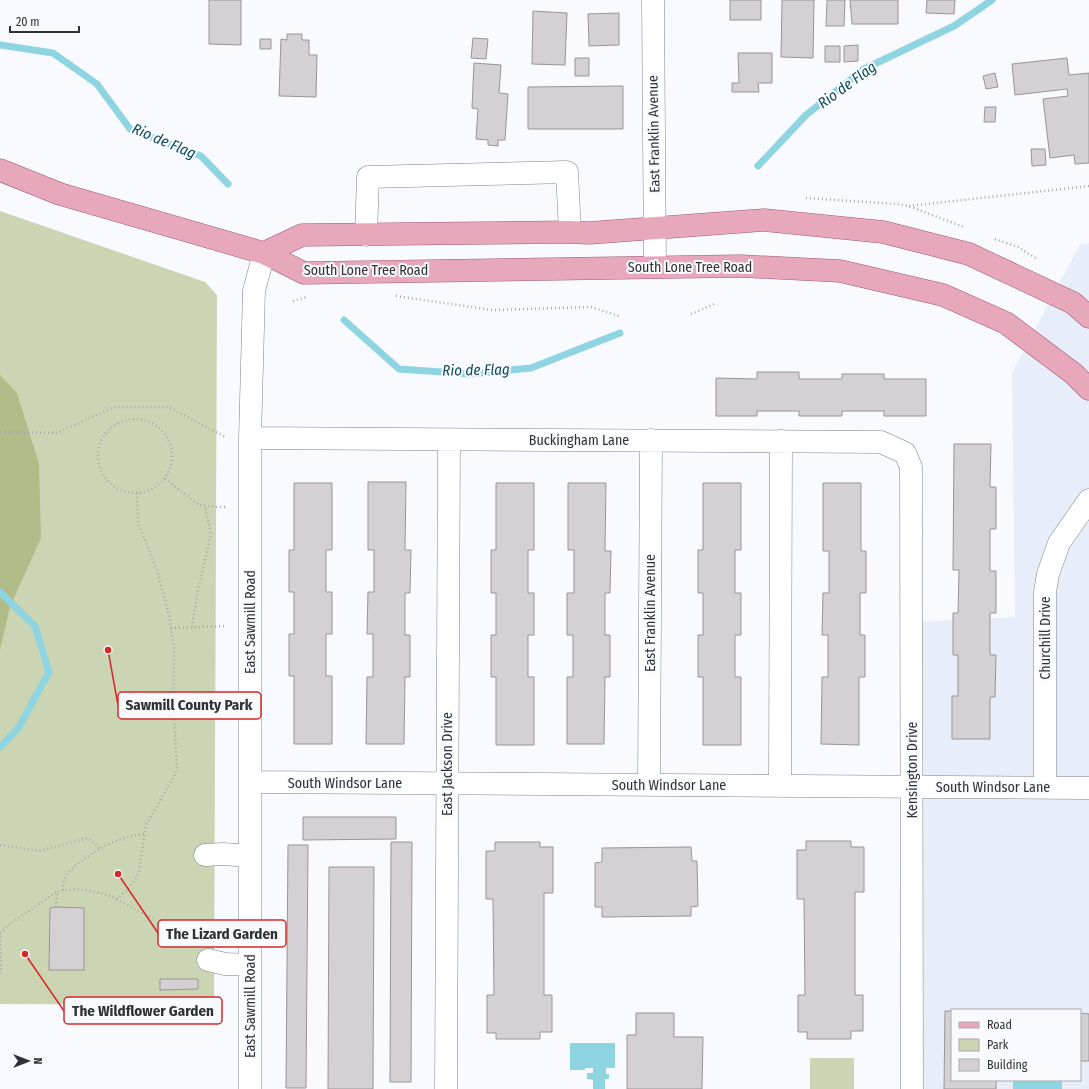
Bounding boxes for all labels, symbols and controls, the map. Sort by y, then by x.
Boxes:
scale bar [10,8,79,34]
text: 20 m [16,15,40,29]
water label: Rio de Flag [814,58,880,112]
street label: East Franklin Avenue [644,75,664,193]
water label: Rio de Flag [129,120,199,163]
street label: South Lone Tree Road [628,259,752,276]
street label: South Lone Tree Road [304,262,428,279]
water label: Rio de Flag [442,360,510,380]
street label: Buckingham Lane [529,432,629,449]
street label: East Franklin Avenue [642,554,659,672]
street label: East Sawmill Road [242,570,259,674]
street label: Churchill Drive [1037,596,1054,680]
callout: Sawmill County Park [118,692,261,719]
text: Sawmill County Park [126,696,253,714]
street label: East Jackson Drive [439,712,456,816]
street label: Kensington Drive [904,721,921,819]
street label: South Windsor Lane [288,775,402,792]
street label: South Windsor Lane [612,777,726,794]
street label: South Windsor Lane [936,779,1050,796]
callout: The Lizard Garden [158,920,286,947]
text: The Lizard Garden [166,925,278,943]
street label: East Sawmill Road [242,954,259,1058]
callout: The Wildflower Garden [64,997,222,1024]
text: The Wildflower Garden [72,1002,214,1020]
legend [951,1009,1081,1081]
text: Road [987,1018,1012,1032]
text: Park [987,1038,1009,1052]
north arrow [8,1041,48,1081]
text: N [31,1058,44,1064]
text: Building [987,1058,1028,1072]

